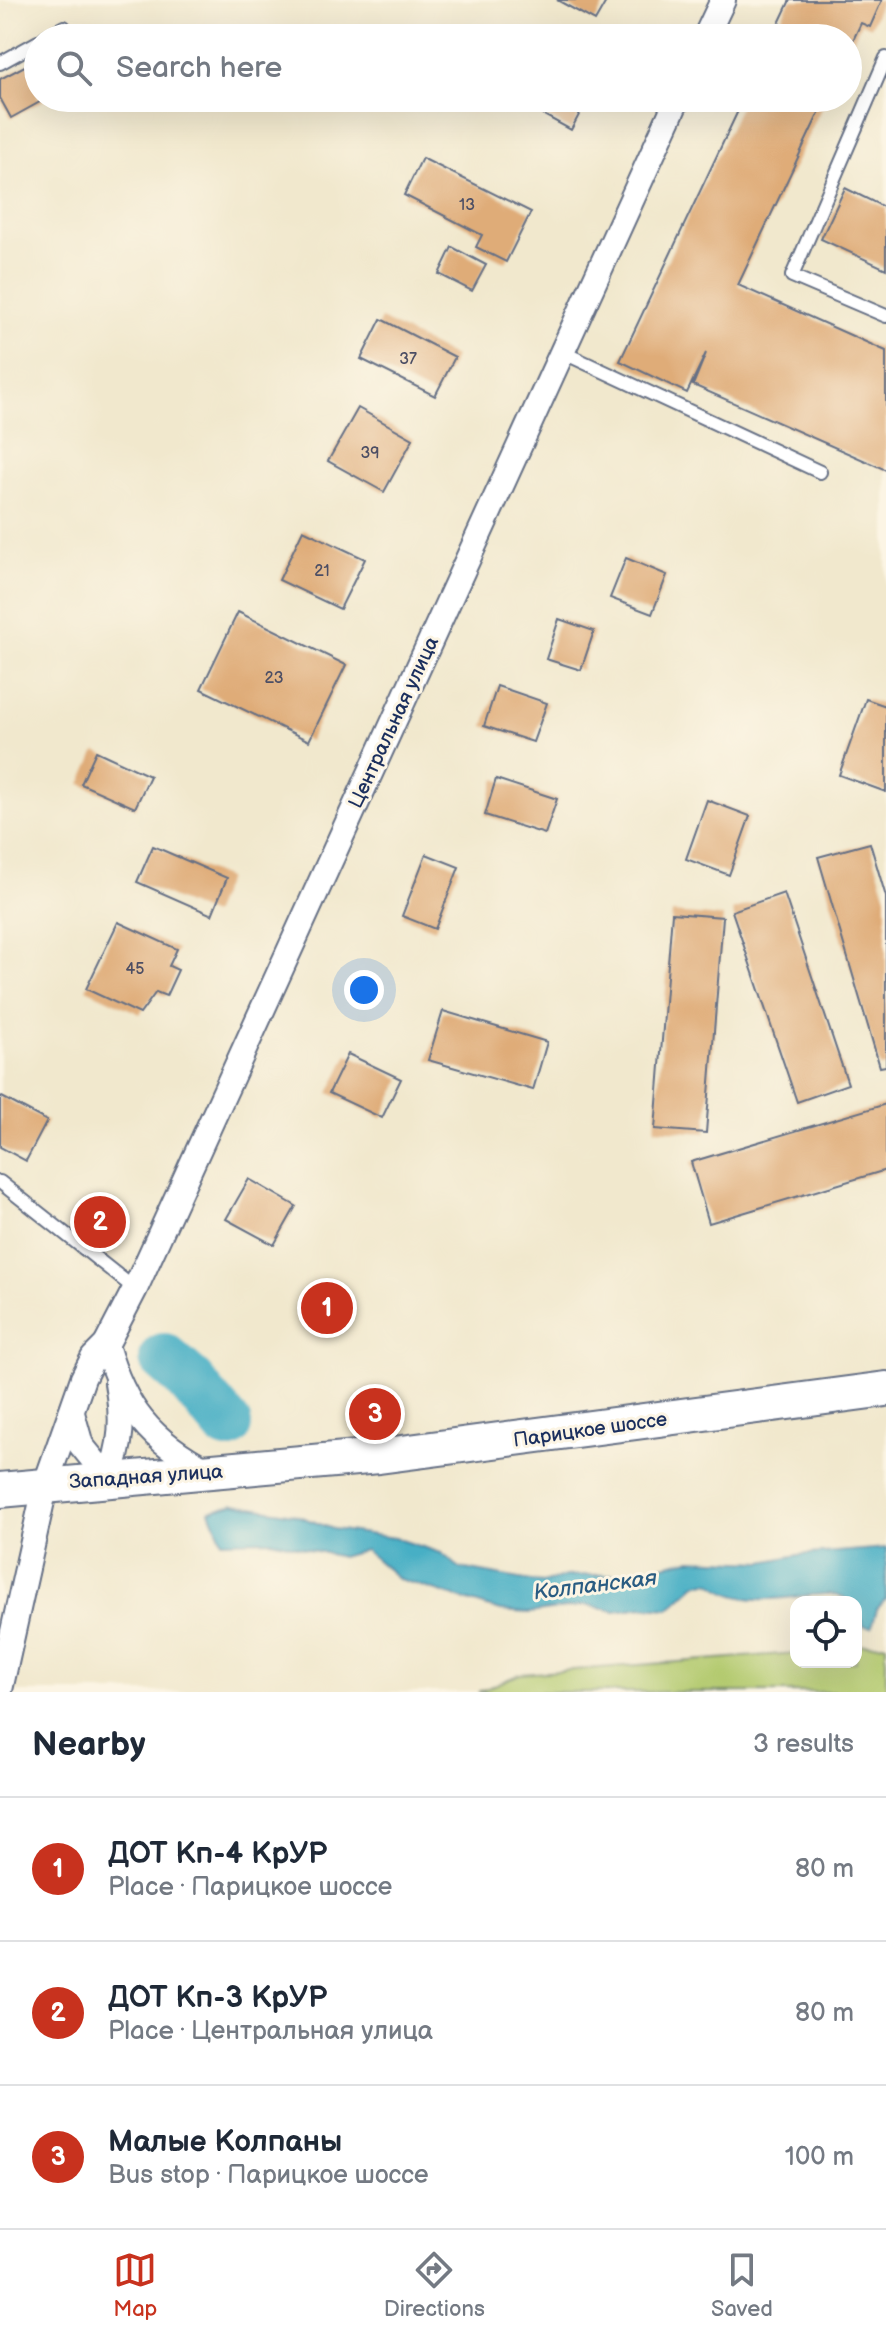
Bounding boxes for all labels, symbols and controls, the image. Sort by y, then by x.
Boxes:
search box [24,24,862,112]
icon: search [52,46,96,90]
text: Search here [116,50,282,86]
house number: 13 [459,196,475,215]
house number: 37 [399,350,417,369]
house number: 39 [360,444,380,463]
house number: 21 [314,562,330,581]
street label: Центральная улица [344,633,444,812]
house number: 23 [265,669,284,688]
house number: 45 [126,960,144,979]
your location [344,970,384,1010]
pin: 2 [74,1192,126,1252]
pin: 1 [301,1278,353,1338]
pin: 3 [349,1384,401,1444]
street label: Парицкое шоссе [512,1407,669,1453]
street label: Западная улица [68,1460,224,1494]
water label: Колпанская [532,1565,658,1606]
map controls [790,1596,862,1668]
button: locate [790,1596,862,1668]
text: Nearby [32,1724,146,1765]
text: 3 results [753,1729,854,1760]
text: ДОТ Кп-4 КрУР [108,1836,327,1872]
text: 1 [53,1854,63,1885]
text: 80 m [795,1854,854,1885]
text: Place · Парицкое шоссе [108,1872,392,1903]
text: ДОТ Кп-3 КрУР [108,1980,327,2016]
text: 2 [50,1998,66,2029]
text: 80 m [795,1998,854,2029]
text: Place · Центральная улица [108,2016,433,2047]
text: Малые Колпаны [108,2124,342,2160]
text: 3 [50,2142,66,2173]
text: 100 m [785,2142,854,2173]
text: Bus stop · Парицкое шоссе [108,2160,428,2191]
tab: Map [113,2248,157,2323]
tab: Directions [384,2248,485,2323]
tab: Saved [711,2248,773,2323]

